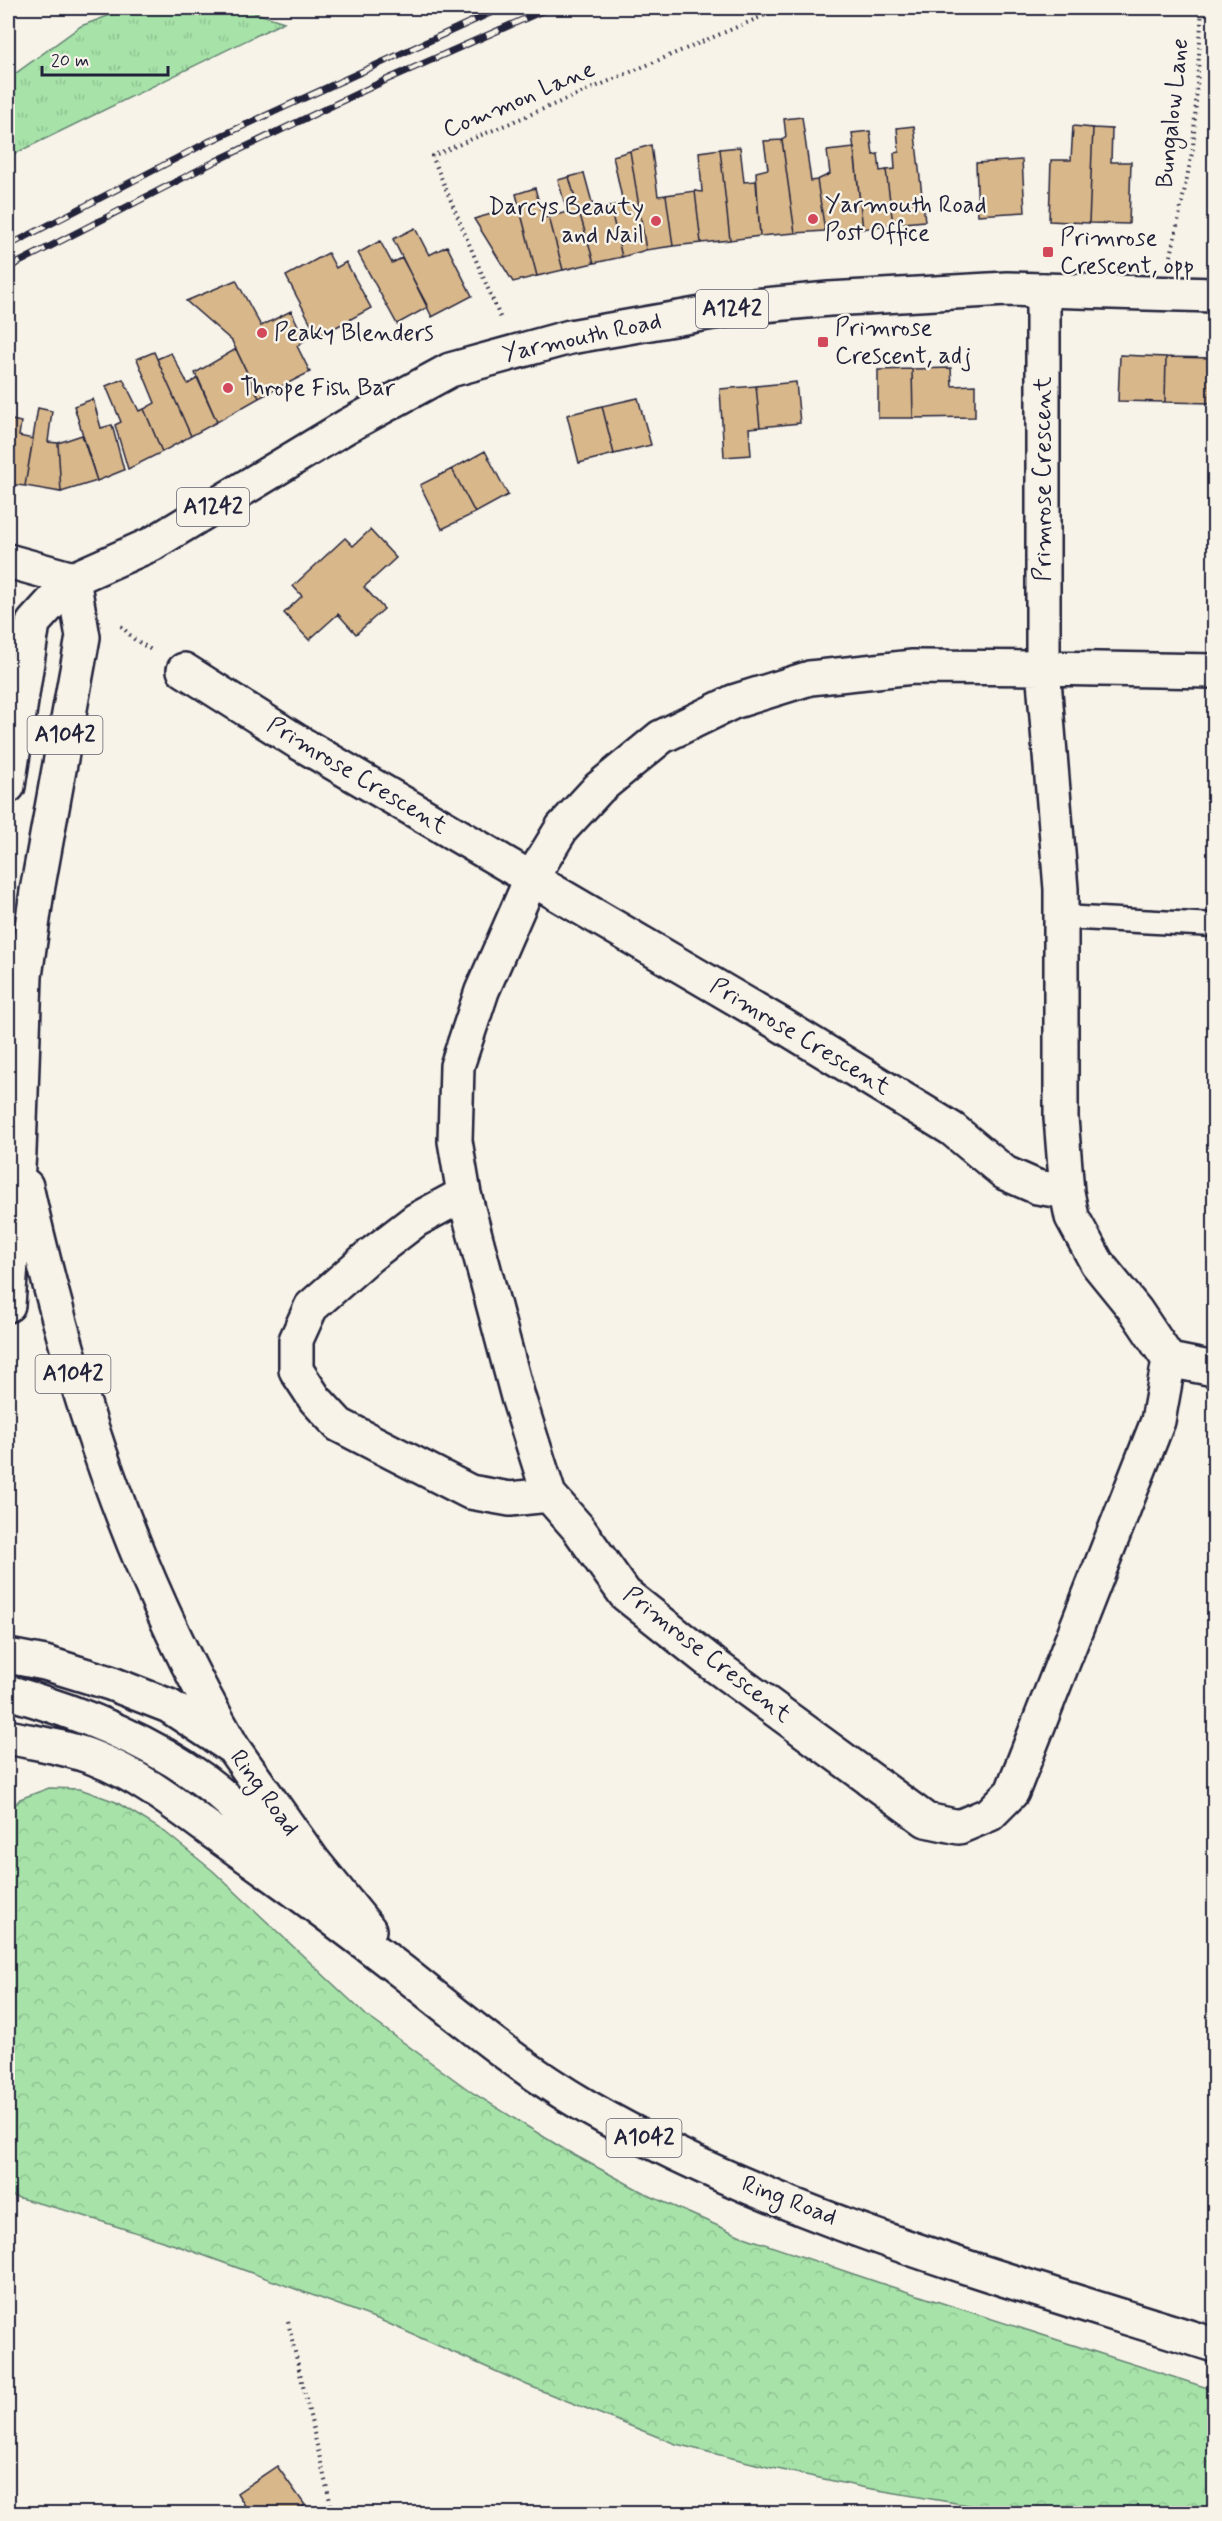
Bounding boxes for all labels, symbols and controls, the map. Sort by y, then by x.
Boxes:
street label: Bungalow Lane [1150,37,1198,190]
scale bar [42,39,168,77]
text: 20 m [51,49,89,73]
street label: Common Lane [438,54,600,146]
place label: Yarmouth Road Post Office [825,190,987,249]
place label: Darcys Beauty and Nail [488,192,644,251]
marker: Yarmouth Road Post Office [806,212,820,226]
marker: Darcys Beauty and Nail [649,214,663,228]
place label: Primrose Crescent, opp [1060,223,1194,282]
marker: Primrose Crescent, opp [1041,245,1055,259]
road number: A1242 [696,290,768,328]
street label: Yarmouth Road [500,306,664,370]
place label: Primrose Crescent, adj [835,313,971,372]
place label: Peaky Blenders [274,318,434,349]
marker: Peaky Blenders [255,326,269,340]
marker: Primrose Crescent, adj [816,335,830,349]
place label: Thrope Fish Bar [240,373,395,404]
street label: Primrose Crescent [1028,377,1059,581]
marker: Thrope Fish Bar [221,381,235,395]
road number: A1242 [177,488,249,526]
street label: Primrose Crescent [261,710,453,842]
road number: A1042 [28,716,103,754]
street label: Primrose Crescent [704,971,896,1103]
road number: A1042 [36,1355,110,1393]
street label: Primrose Crescent [617,1580,797,1730]
street label: Ring Road [221,1744,306,1843]
road number: A1042 [606,2119,682,2157]
street label: Ring Road [736,2169,841,2235]

